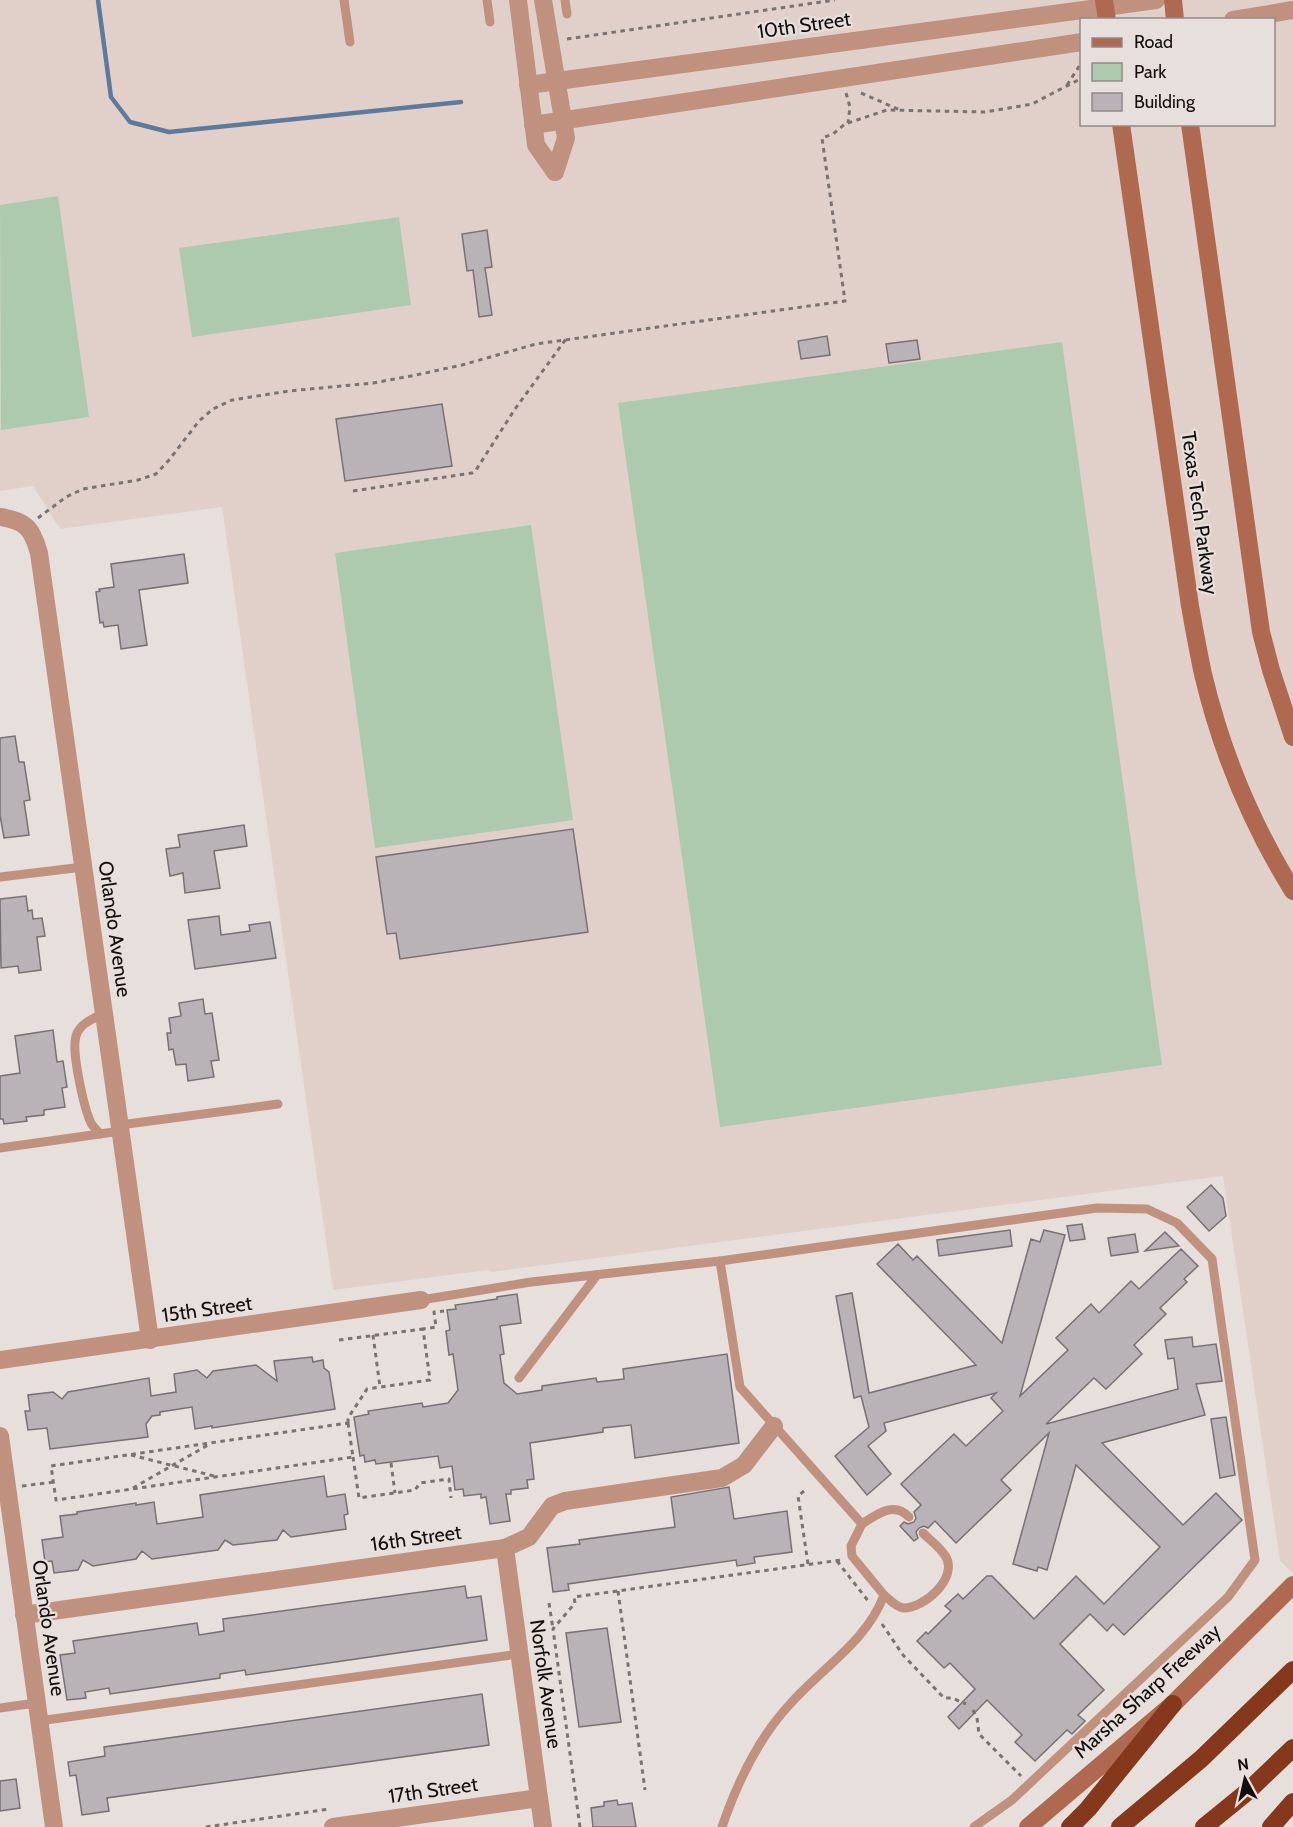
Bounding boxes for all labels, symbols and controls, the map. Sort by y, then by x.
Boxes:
street label: 10th Street [756,7,852,43]
legend [1080,18,1275,126]
text: Road [1134,31,1173,53]
text: Park [1134,61,1167,83]
text: Building [1134,91,1196,113]
street label: Texas Tech Parkway [1177,430,1223,596]
street label: Orlando Avenue [94,859,136,999]
street label: 15th Street [160,1291,254,1327]
street label: 16th Street [369,1520,463,1556]
street label: Orlando Avenue [28,1558,70,1698]
street label: Norfolk Avenue [525,1618,567,1750]
street label: Marsha Sharp Freeway [1069,1619,1225,1763]
north arrow [1215,1749,1275,1809]
text: N [1236,1754,1250,1775]
street label: 17th Street [387,1772,480,1808]

